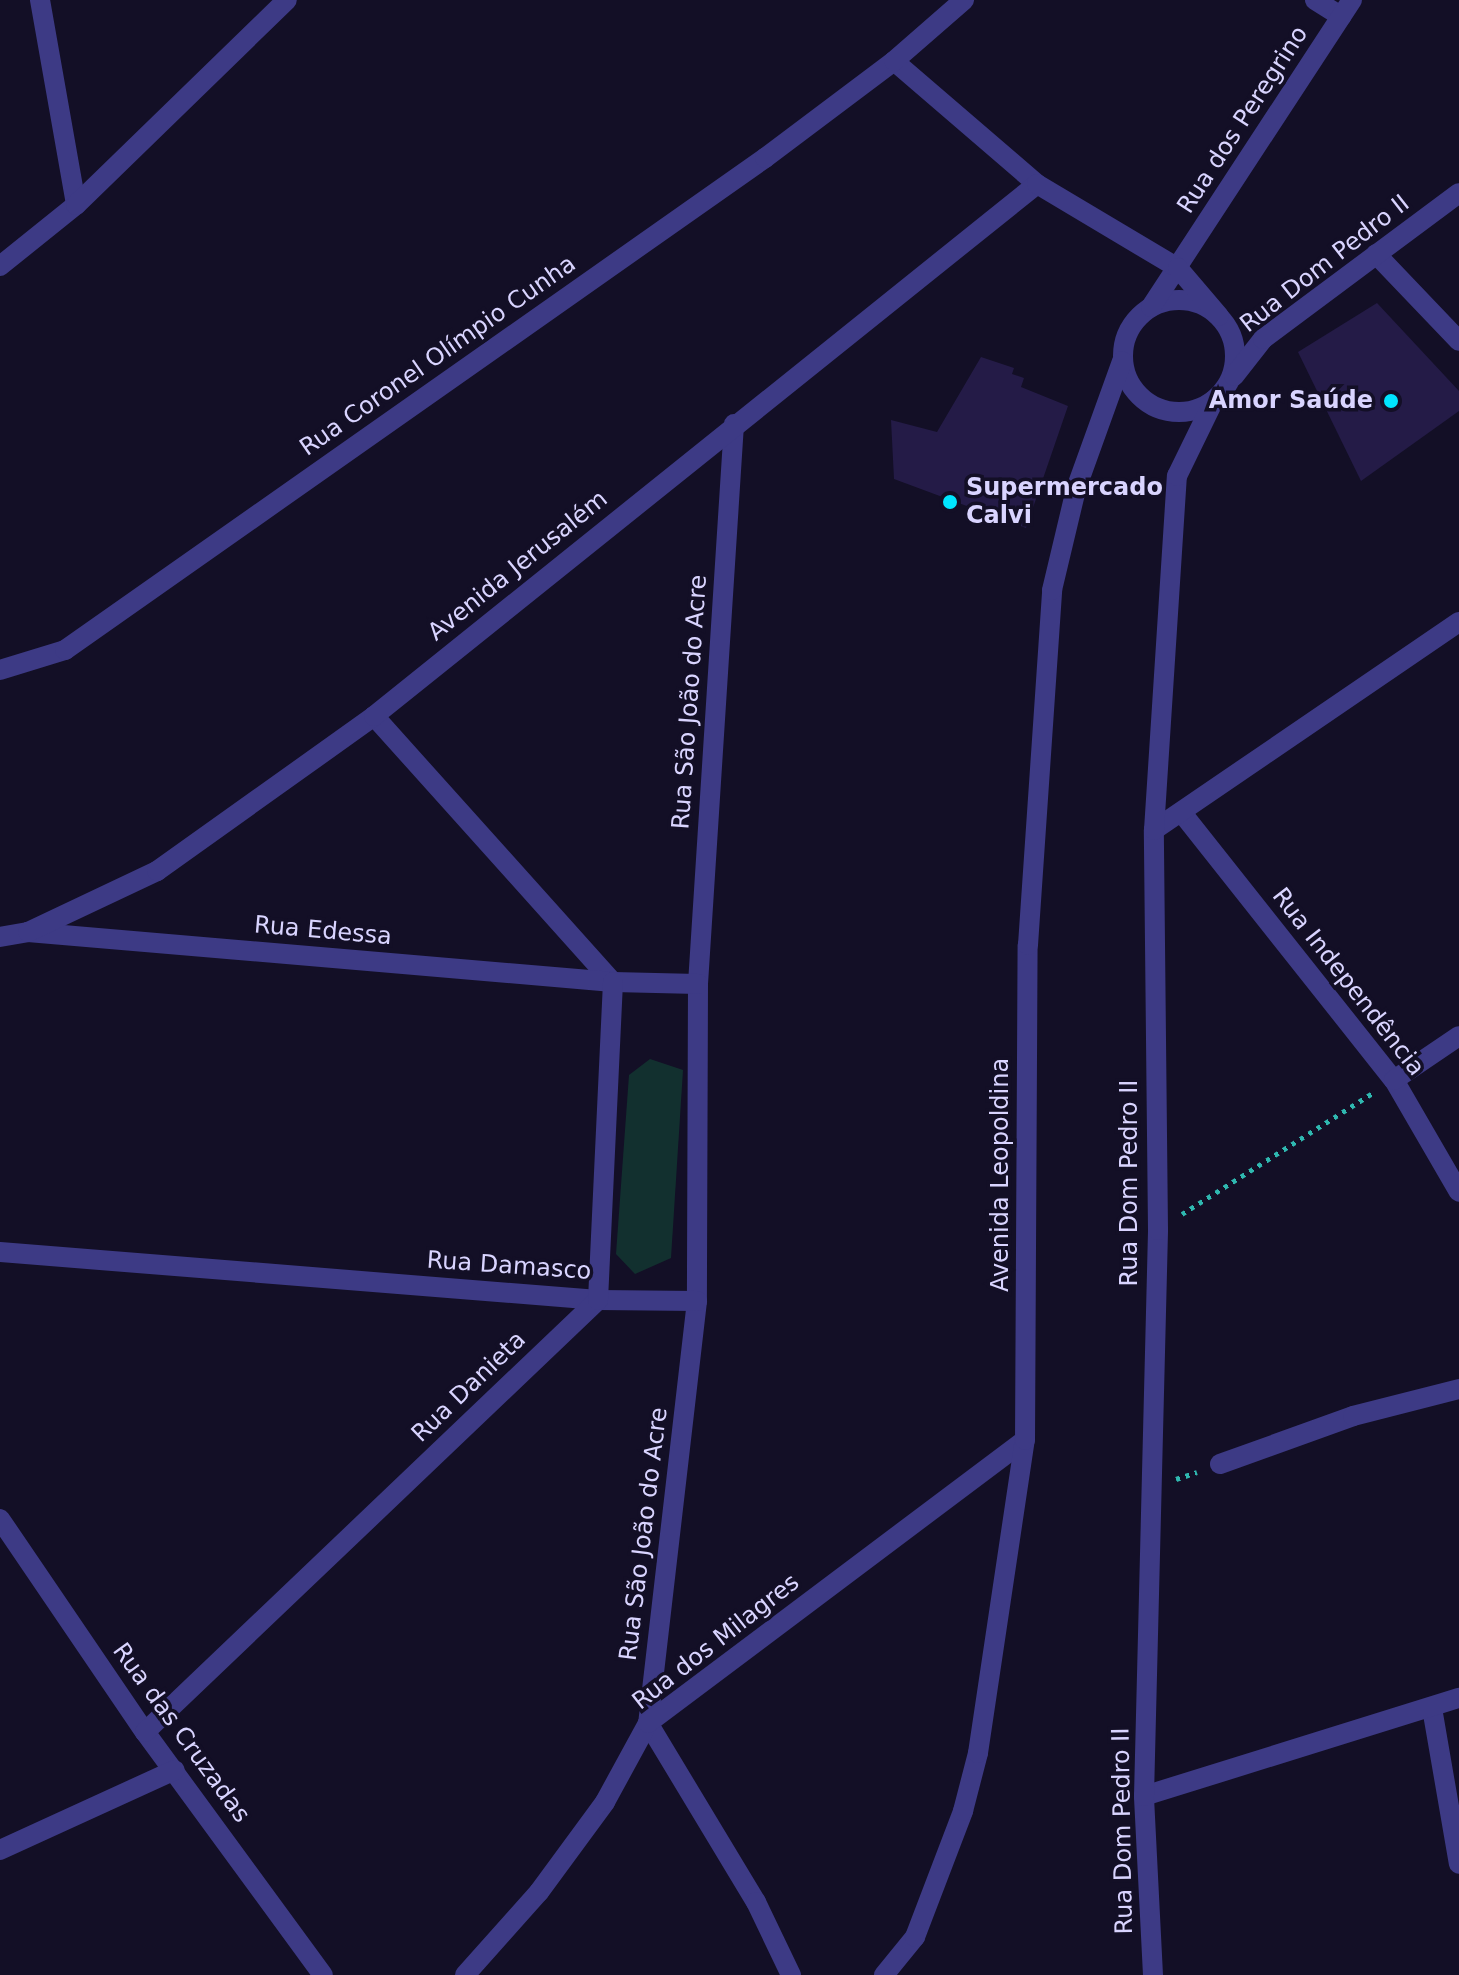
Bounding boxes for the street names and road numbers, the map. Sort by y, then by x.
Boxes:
street label: Rua dos Peregrino [1172,21,1314,219]
street label: Rua Dom Pedro II [1235,189,1415,339]
street label: Rua Coronel Olímpio Cunha [295,250,581,462]
street label: Avenida Jerusalém [423,485,613,647]
street label: Rua São João do Acre [667,574,713,830]
street label: Rua Independência [1266,882,1430,1082]
street label: Rua Edessa [253,911,393,951]
street label: Avenida Leopoldina [987,1058,1015,1292]
street label: Rua Dom Pedro II [1116,1080,1144,1286]
street label: Rua Damasco [426,1246,592,1286]
street label: Rua Danieta [406,1326,532,1448]
street label: Rua São João do Acre [614,1406,674,1662]
street label: Rua dos Milagres [627,1568,805,1716]
street label: Rua das Cruzadas [106,1638,256,1828]
street label: Rua Dom Pedro II [1107,1727,1139,1935]

